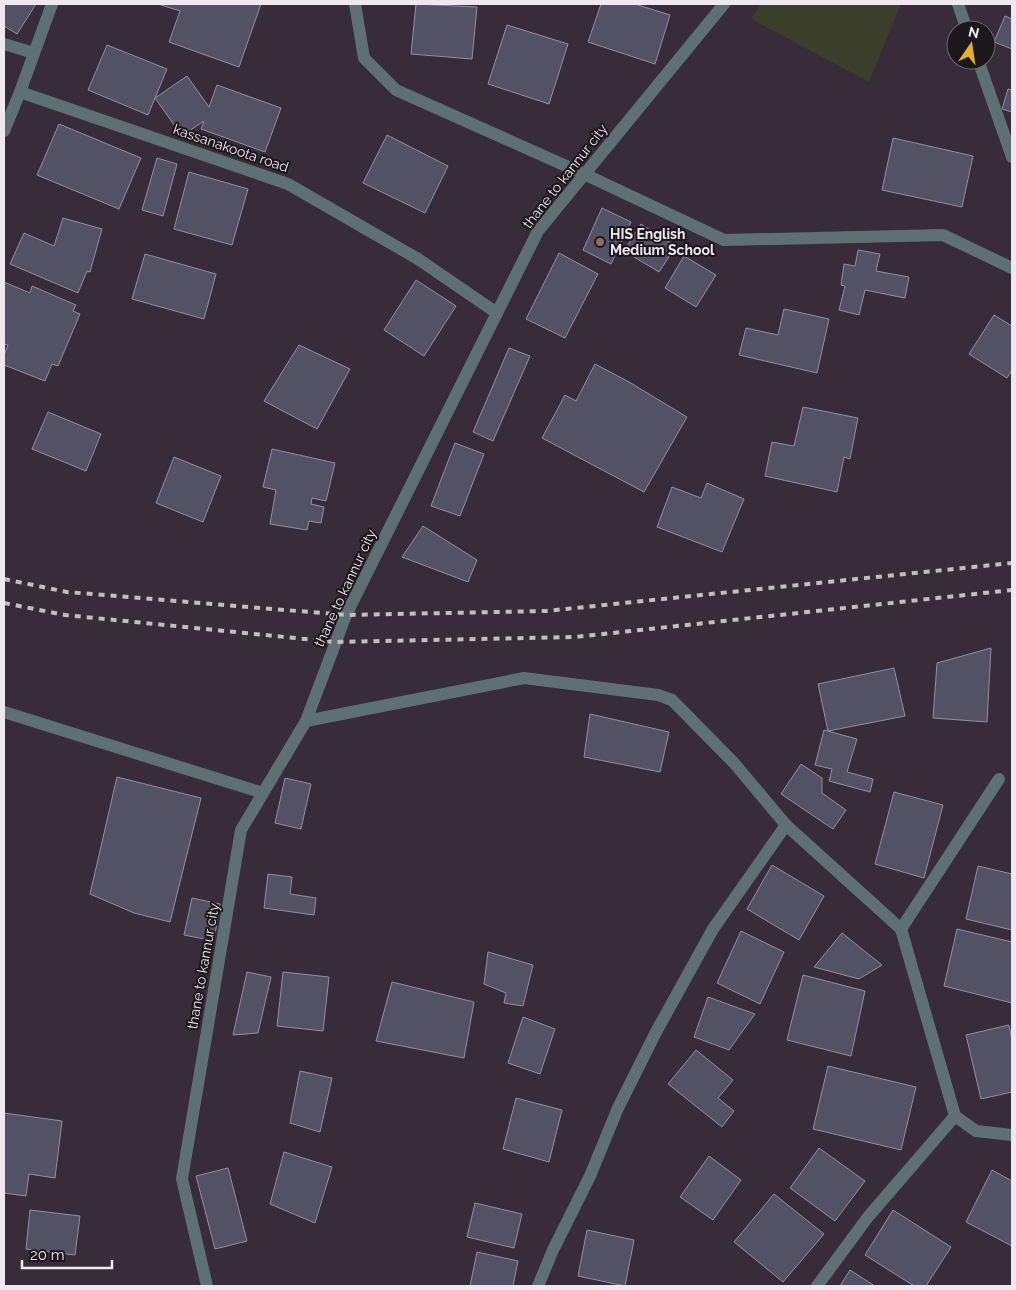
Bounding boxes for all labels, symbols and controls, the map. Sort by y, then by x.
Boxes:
north arrow [946,20,996,70]
text: N [967,23,981,41]
street label: thane to kannur city [519,120,611,231]
street label: kassanakoota road [171,121,291,175]
place label: HIS English Medium School [610,226,715,258]
marker: HIS English Medium School [594,236,606,248]
street label: thane to kannur city [311,526,379,649]
street label: thane to kannur city [184,901,222,1030]
scale bar [22,1238,112,1270]
text: 20 m [30,1246,65,1264]

